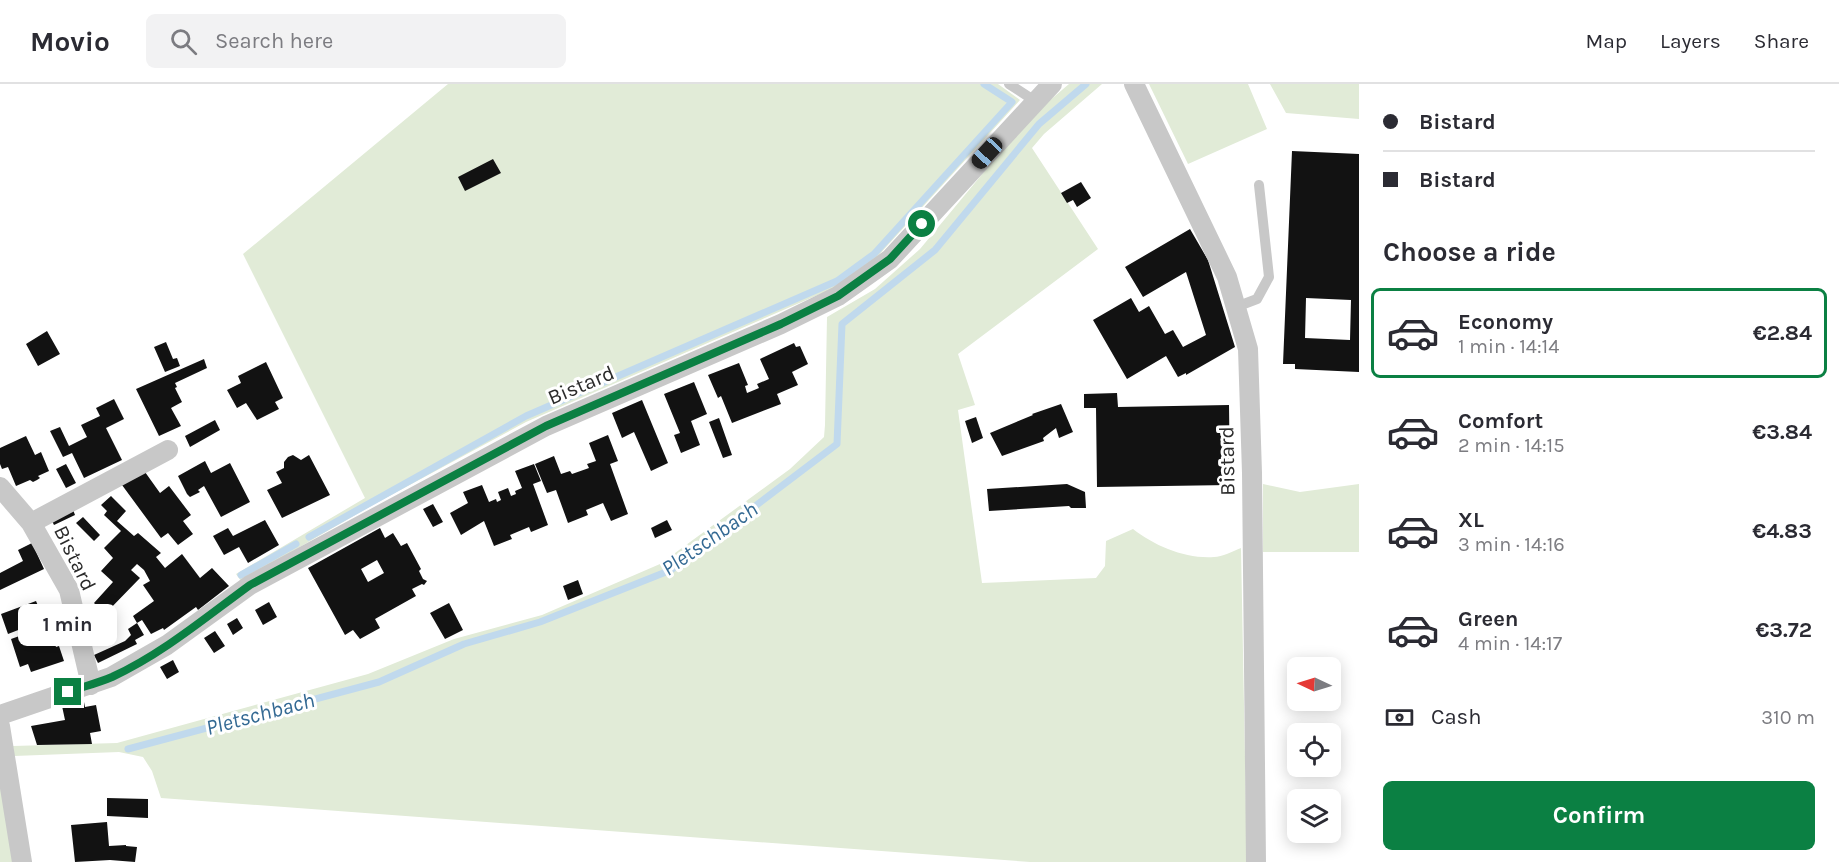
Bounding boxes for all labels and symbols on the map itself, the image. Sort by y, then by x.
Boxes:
car [968,134,1006,172]
route start [908,210,935,237]
street label: Bistard [544,360,618,410]
street label: Bistard [1214,426,1240,496]
water label: Pletschbach [656,496,763,581]
street label: Bistard [49,521,101,595]
callout: 1 min [19,605,118,647]
north arrow [1287,657,1341,711]
route end [54,678,81,705]
water label: Pletschbach [203,687,317,741]

